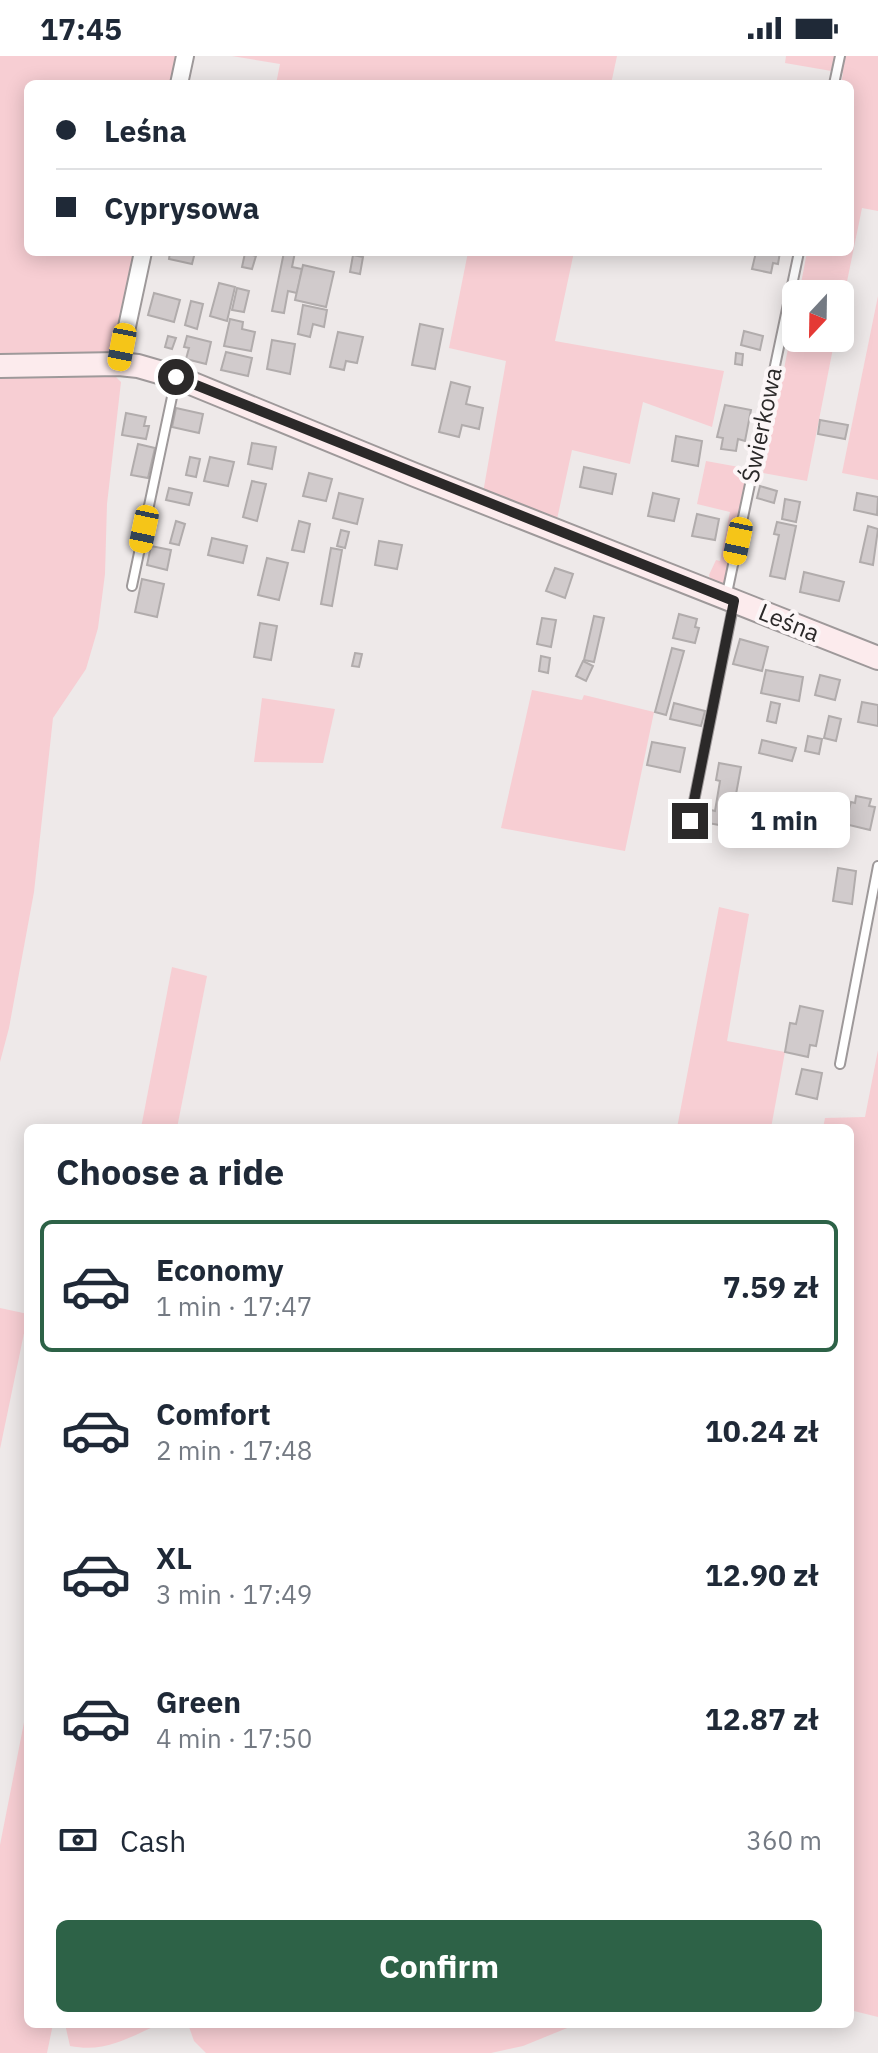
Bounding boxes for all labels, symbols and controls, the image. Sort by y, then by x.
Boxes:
text: 17:45 [40,9,122,48]
text: Leśna [104,111,187,150]
text: Cyprysowa [104,188,260,227]
north arrow [782,280,854,352]
map controls [782,280,854,352]
car [106,321,138,373]
route start [158,359,194,395]
street label: Świerkowa [733,364,789,485]
car [127,503,161,555]
car [721,515,755,567]
street label: Leśna [754,595,825,649]
callout: 1 min [718,793,850,849]
route end [672,803,708,839]
text: 1 min [750,803,818,837]
text: Choose a ride [56,1148,284,1195]
icon: car [60,1250,132,1322]
text: Economy [156,1250,284,1289]
text: 7.59 zł [723,1267,818,1306]
text: 1 min · 17:47 [156,1289,312,1323]
icon: car [60,1394,132,1466]
text: Comfort [156,1394,271,1433]
text: 10.24 zł [705,1411,818,1450]
text: 2 min · 17:48 [156,1433,312,1467]
icon: car [60,1538,132,1610]
text: XL [156,1538,192,1577]
text: 12.90 zł [705,1555,818,1594]
text: 3 min · 17:49 [156,1577,312,1611]
icon: car [60,1682,132,1754]
text: Green [156,1682,241,1721]
text: 12.87 zł [705,1699,818,1738]
text: 4 min · 17:50 [156,1721,312,1755]
icon: cash [56,1818,100,1862]
text: Cash [120,1821,186,1860]
text: 360 m [746,1823,822,1857]
button: Confirm [56,1920,822,2012]

